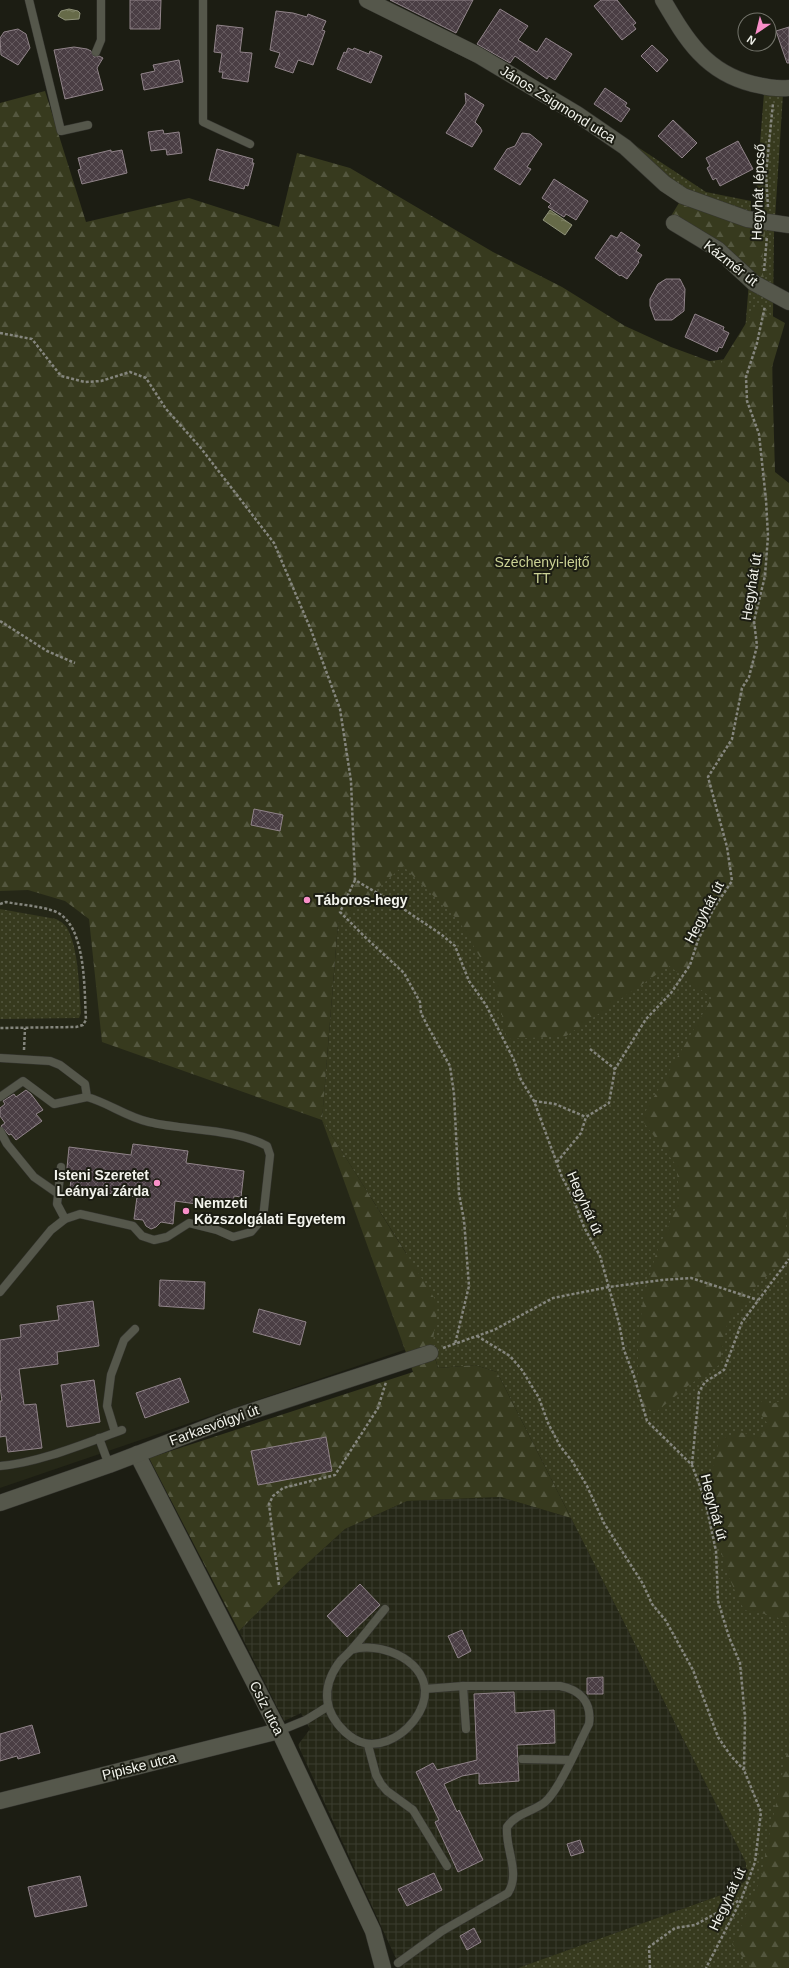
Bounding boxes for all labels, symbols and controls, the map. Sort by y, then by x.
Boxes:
north arrow [737,12,777,52]
text: N [745,33,758,47]
street label: János Zsigmond utca [497,62,619,146]
street label: Hegyhát lépcső [748,143,768,241]
street label: Kázmér út [701,237,761,289]
street label: Hegyhát út [738,552,764,622]
park label: Széchenyi-lejtő TT [495,554,590,586]
street label: Hegyhát út [681,878,727,946]
place label: Táboros-hegy [315,892,408,908]
marker: Táboros-hegy [302,895,312,905]
place label: Isteni Szeretet Leányai zárda [54,1167,149,1199]
street label: Hegyhát út [564,1169,606,1237]
marker: Isteni Szeretet Leányai zárda [152,1178,162,1188]
place label: Nemzeti Közszolgálati Egyetem [194,1195,346,1227]
marker: Nemzeti Közszolgálati Egyetem [181,1206,191,1216]
street label: Farkasvölgyi út [167,1401,261,1449]
street label: Hegyhát út [698,1472,731,1542]
street label: Csíz utca [247,1678,287,1738]
street label: Pipiske utca [100,1749,178,1783]
street label: Hegyhát út [705,1865,749,1933]

